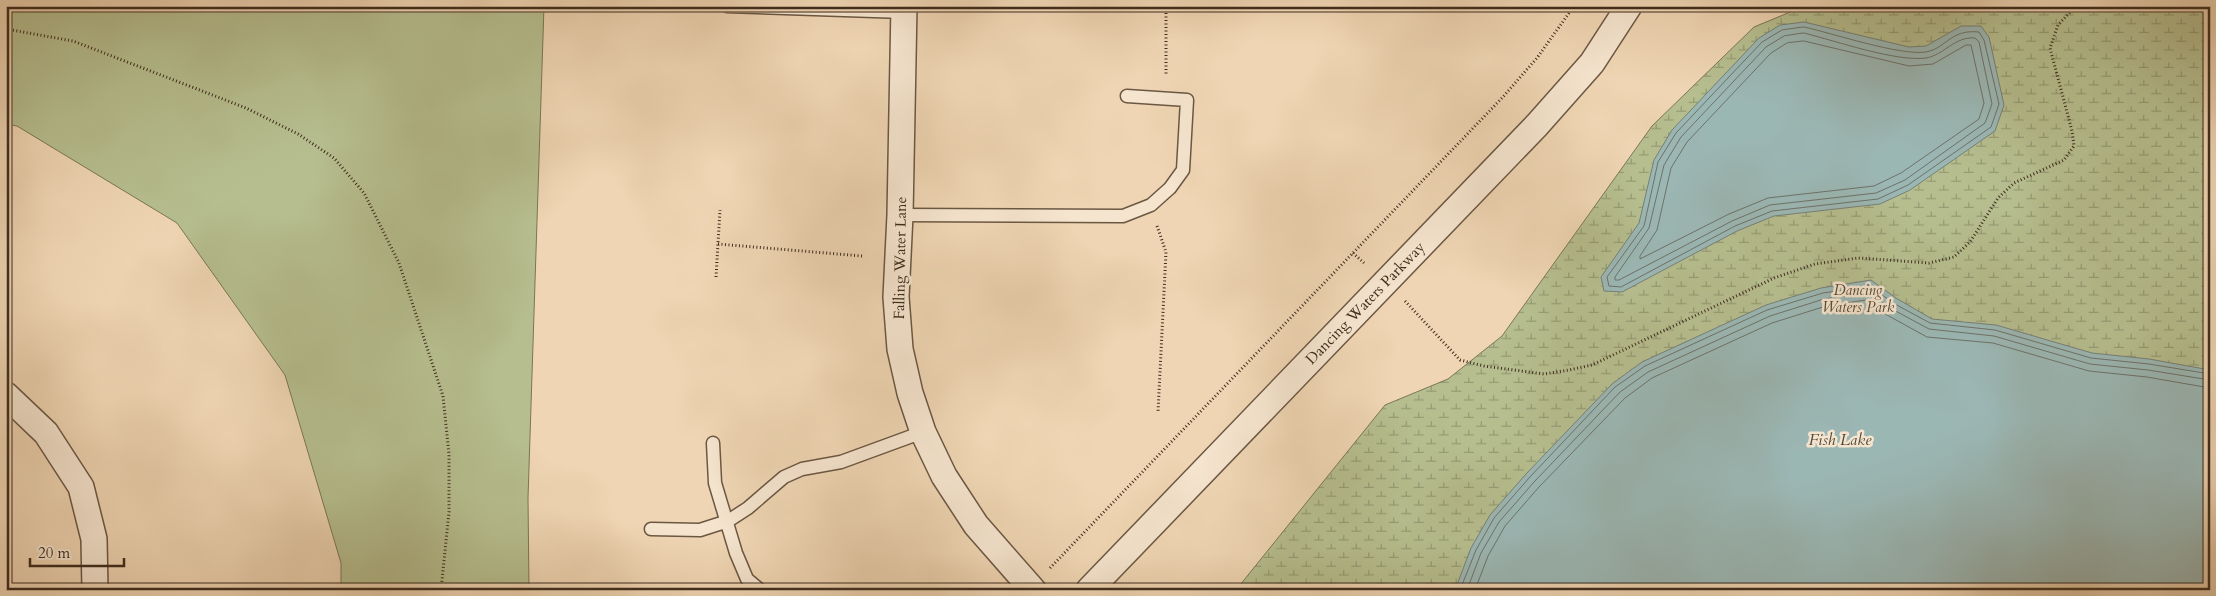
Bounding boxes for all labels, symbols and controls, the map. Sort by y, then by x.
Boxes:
street label: Falling Water Lane [889,196,911,320]
street label: Dancing Waters Parkway [1301,237,1429,369]
park label: Dancing Waters Park [1822,280,1895,317]
water label: Fish Lake [1809,429,1872,451]
scale bar [30,536,124,568]
text: 20 m [38,543,70,563]

